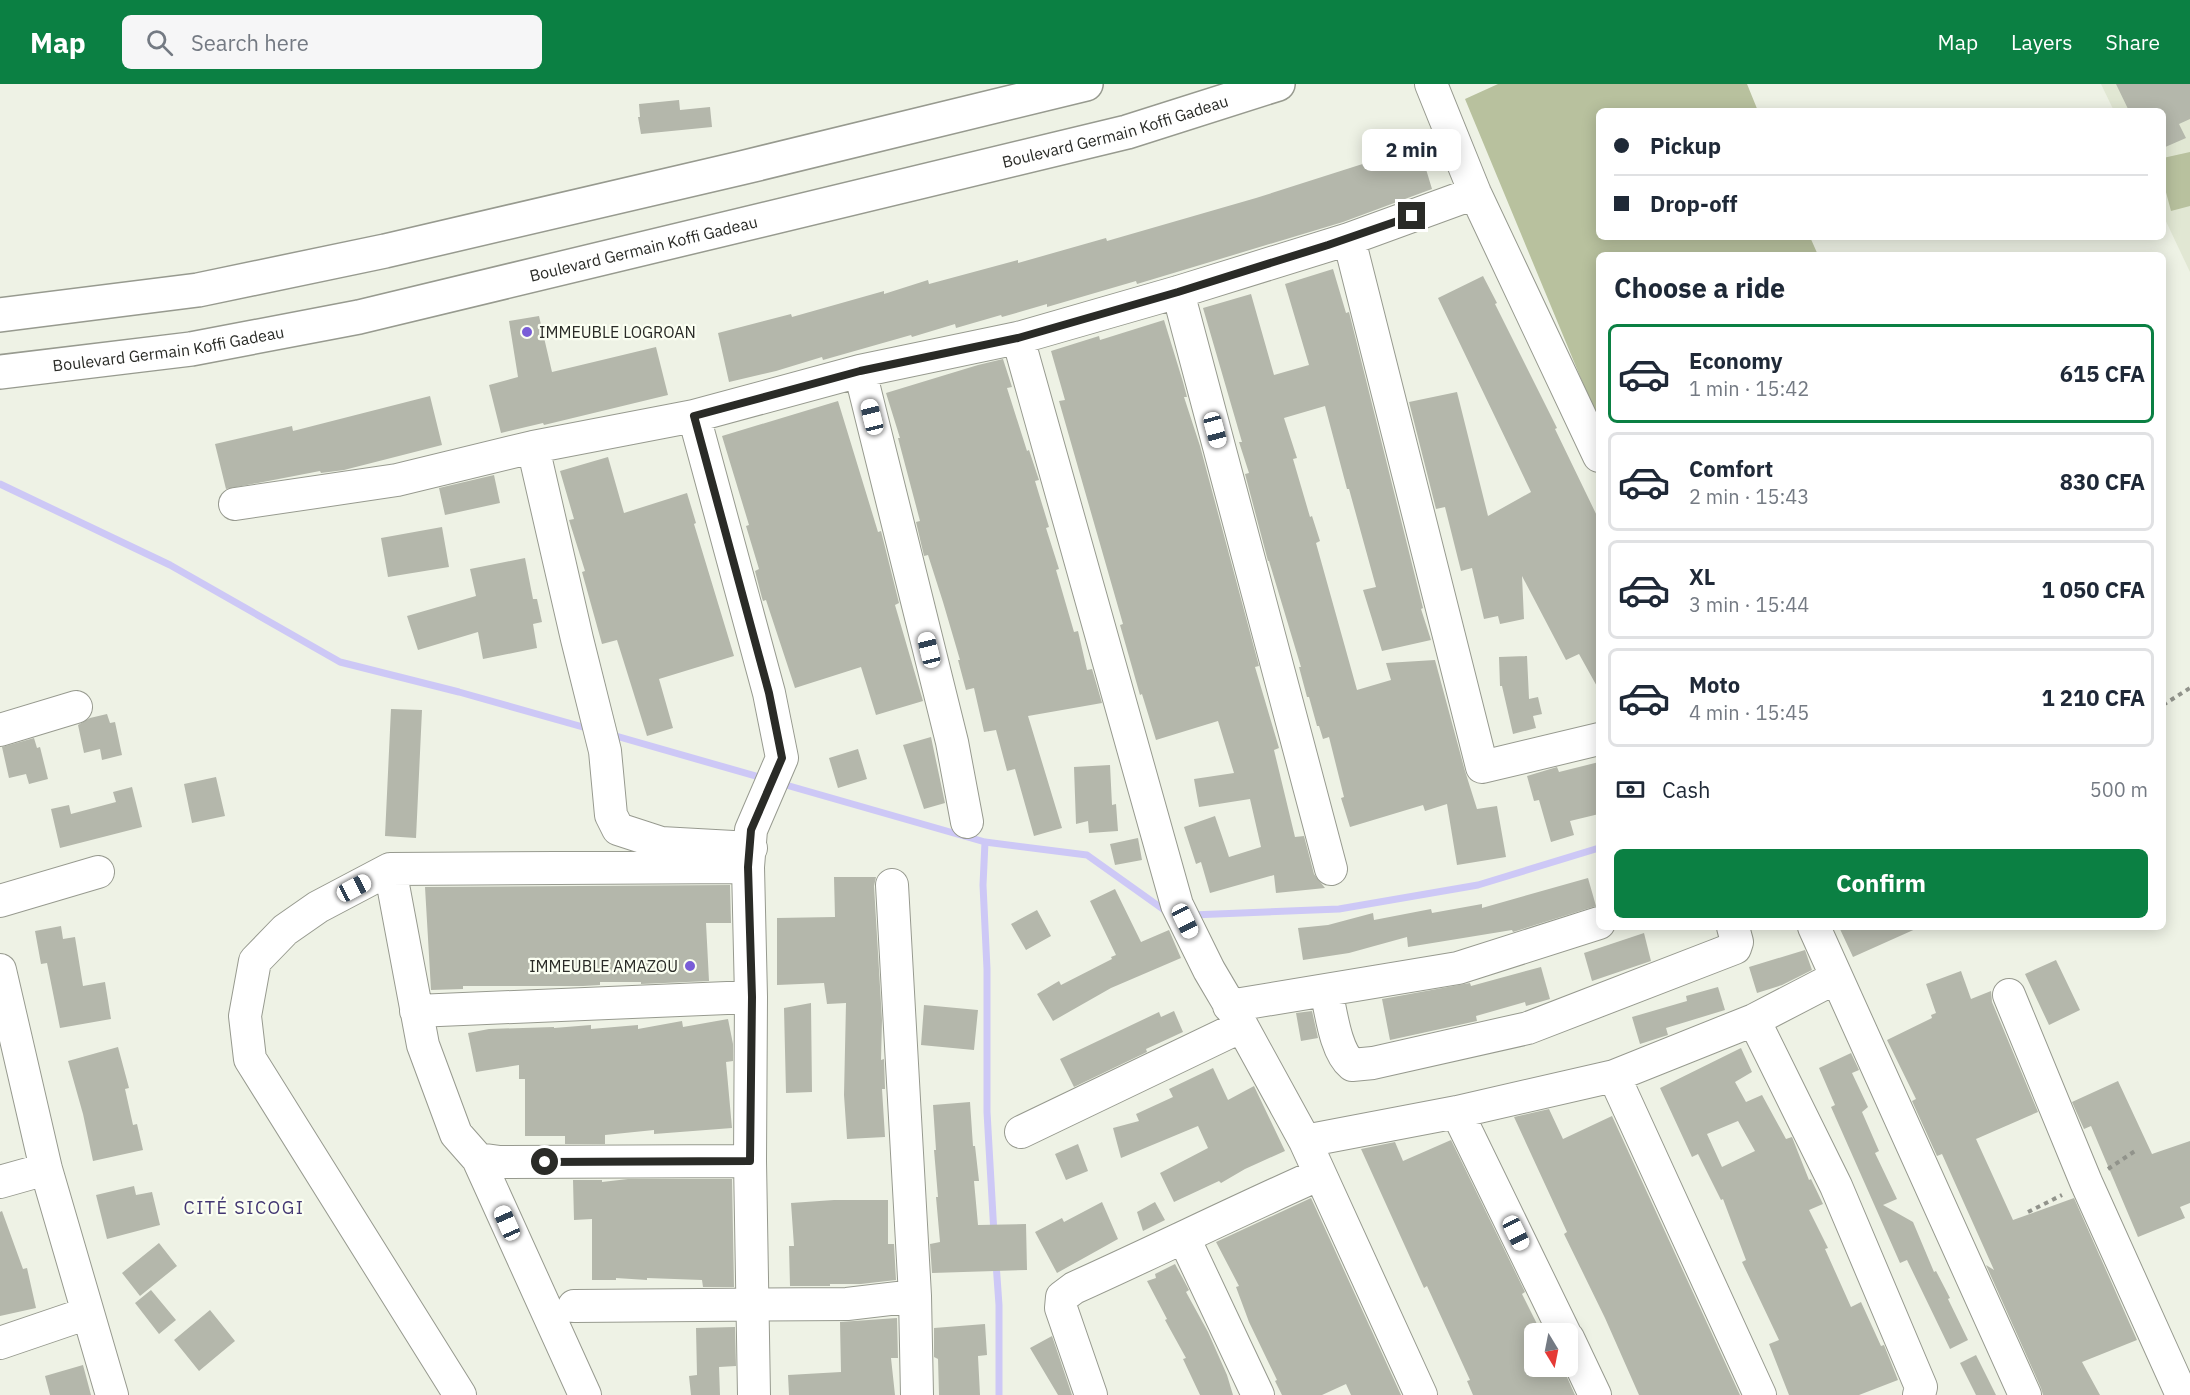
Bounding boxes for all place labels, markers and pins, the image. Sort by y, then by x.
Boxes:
place label: IMMEUBLE LOGROAN [539,322,696,342]
marker: IMMEUBLE LOGROAN [520,325,534,339]
place label: IMMEUBLE AMAZOU [529,956,678,976]
marker: IMMEUBLE AMAZOU [683,959,697,973]

